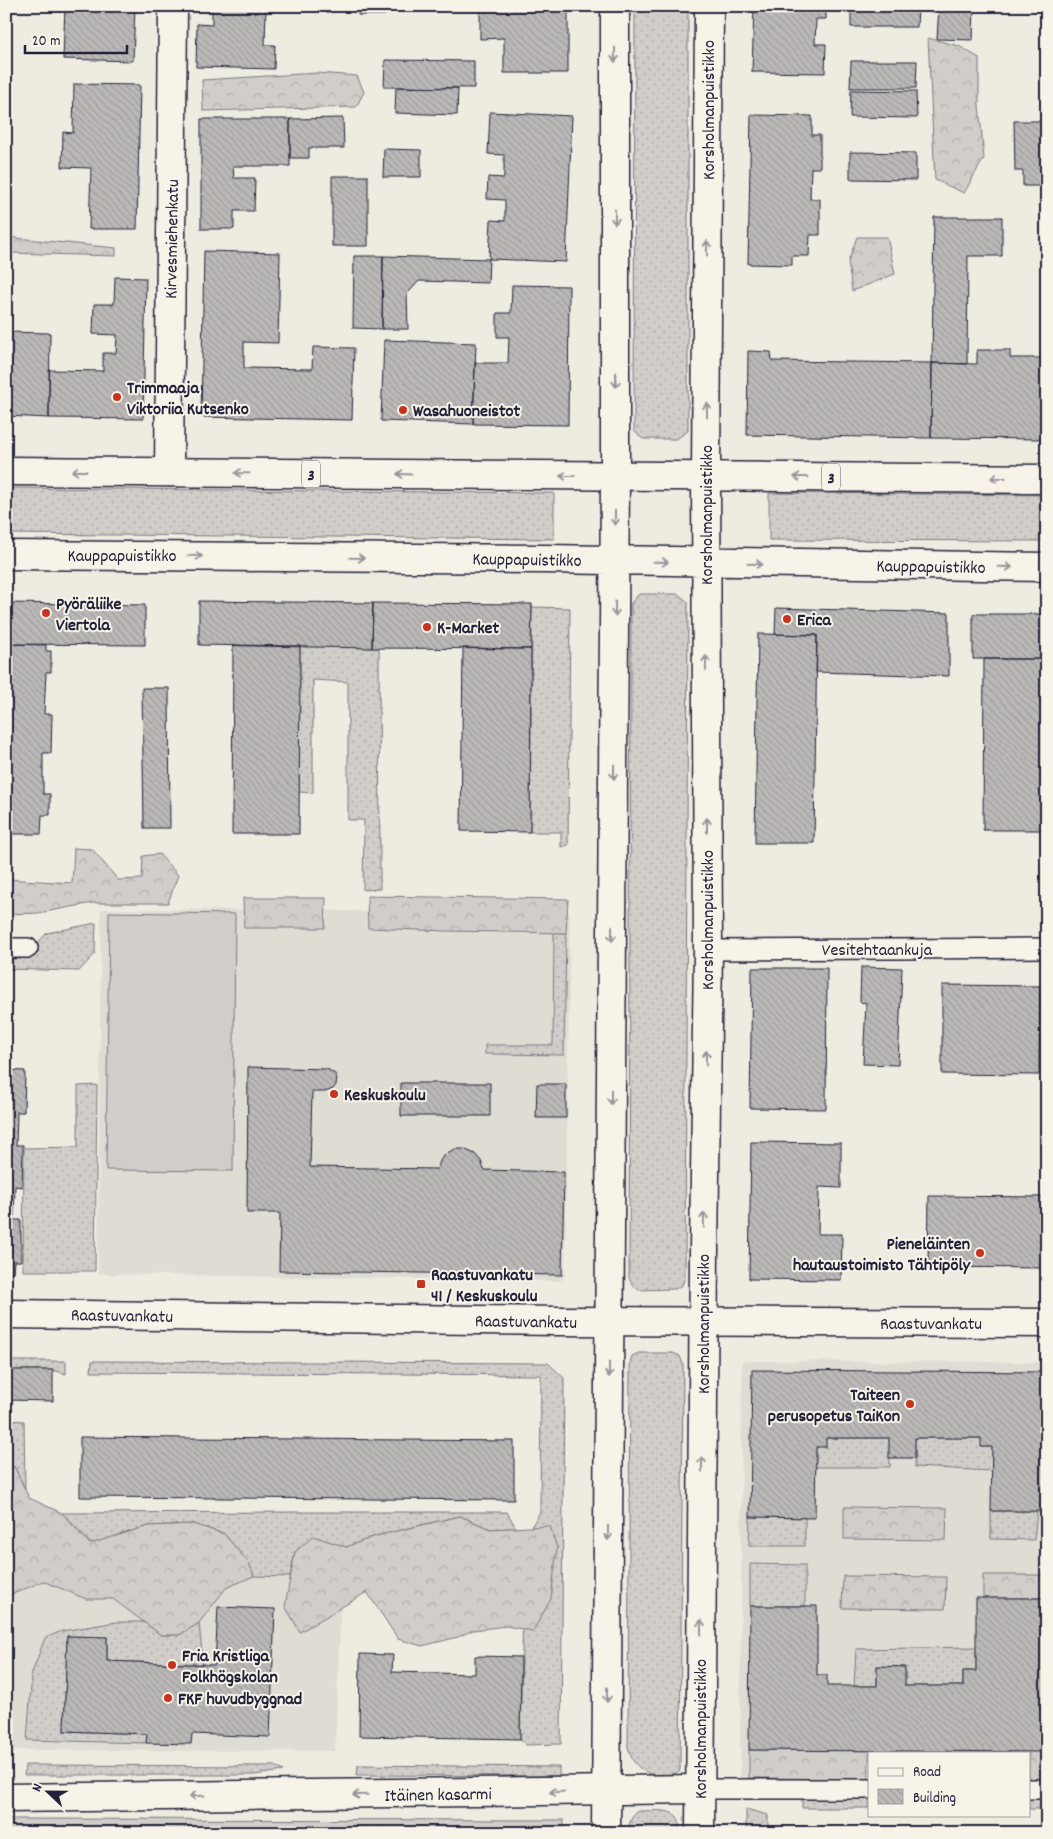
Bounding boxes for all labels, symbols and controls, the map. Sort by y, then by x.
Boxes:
scale bar [25,22,128,54]
text: 20 m [32,31,60,53]
street label: Korsholmanpuistikko [698,40,723,180]
one-way arrow [610,46,620,63]
street label: Kirvesmiehenkatu [160,179,187,299]
one-way arrow [610,209,620,225]
one-way arrow [702,240,712,256]
one-way arrow [611,372,621,388]
place label: Trimmaaja Viktoriia Kutsenko [127,377,249,423]
marker: Trimmaaja Viktoriia Kutsenko [111,391,123,403]
place label: Wasahuoneistot [413,400,521,425]
one-way arrow [702,402,712,418]
marker: Wasahuoneistot [397,404,409,416]
street label: Korsholmanpuistikko [696,445,721,585]
road number: 3 [302,460,320,488]
road number: 3 [822,464,840,491]
one-way arrow [71,467,87,476]
one-way arrow [234,468,250,478]
one-way arrow [396,469,412,479]
one-way arrow [559,471,575,481]
one-way arrow [793,472,809,482]
one-way arrow [990,474,1006,483]
one-way arrow [610,510,620,526]
street label: Kauppapuistikko [67,545,177,570]
street label: Kauppapuistikko [472,548,582,575]
one-way arrow [186,551,203,561]
one-way arrow [349,553,365,562]
street label: Kauppapuistikko [876,555,986,582]
one-way arrow [652,557,668,566]
one-way arrow [747,559,763,568]
one-way arrow [996,562,1012,572]
place label: Pyöräliike Viertola [56,593,121,639]
one-way arrow [610,601,620,617]
marker: Pyöräliike Viertola [40,607,52,619]
place label: Erica [797,609,831,634]
marker: Erica [781,613,793,625]
place label: K-Market [437,617,499,642]
marker: K-Market [421,621,433,633]
one-way arrow [701,655,711,672]
one-way arrow [609,764,619,780]
one-way arrow [702,818,712,834]
street label: Korsholmanpuistikko [697,850,722,990]
one-way arrow [608,926,617,942]
street label: Vesitehtaankuja [822,939,933,964]
one-way arrow [701,1050,711,1066]
place label: Keskuskoulu [344,1084,426,1109]
marker: Keskuskoulu [328,1088,340,1100]
one-way arrow [606,1088,616,1105]
one-way arrow [699,1213,709,1229]
place label: Pieneläinten hautaustoimisto Tähtipöly [793,1233,971,1279]
marker: Pieneläinten hautaustoimisto Tähtipöly [974,1247,986,1259]
street label: Korsholmanpuistikko [693,1254,718,1394]
place label: Raastuvankatu 41 / Keskuskoulu [431,1264,538,1310]
marker: Raastuvankatu 41 / Keskuskoulu [415,1278,427,1290]
street label: Raastuvankatu [71,1304,173,1331]
street label: Raastuvankatu [475,1310,577,1337]
street label: Raastuvankatu [880,1313,982,1338]
one-way arrow [604,1362,614,1378]
place label: Taiteen perusopetus TaiKon [768,1384,900,1430]
marker: Taiteen perusopetus TaiKon [904,1398,916,1410]
one-way arrow [697,1456,707,1472]
one-way arrow [603,1524,613,1541]
one-way arrow [696,1619,706,1635]
place label: Fria Kristliga Folkhögskolan [182,1645,278,1691]
marker: Fria Kristliga Folkhögskolan [166,1659,178,1671]
street label: Korsholmanpuistikko [690,1659,715,1799]
one-way arrow [602,1687,612,1703]
place label: FKF huvudbyggnad [178,1688,302,1713]
marker: FKF huvudbyggnad [162,1692,174,1704]
legend [868,1752,1030,1816]
text: Road [913,1762,941,1784]
north arrow [22,1766,72,1816]
text: N [27,1781,48,1795]
street label: Itäinen kasarmi [384,1783,492,1810]
one-way arrow [550,1788,566,1797]
text: Building [913,1788,956,1810]
one-way arrow [352,1790,368,1800]
one-way arrow [190,1792,206,1801]

